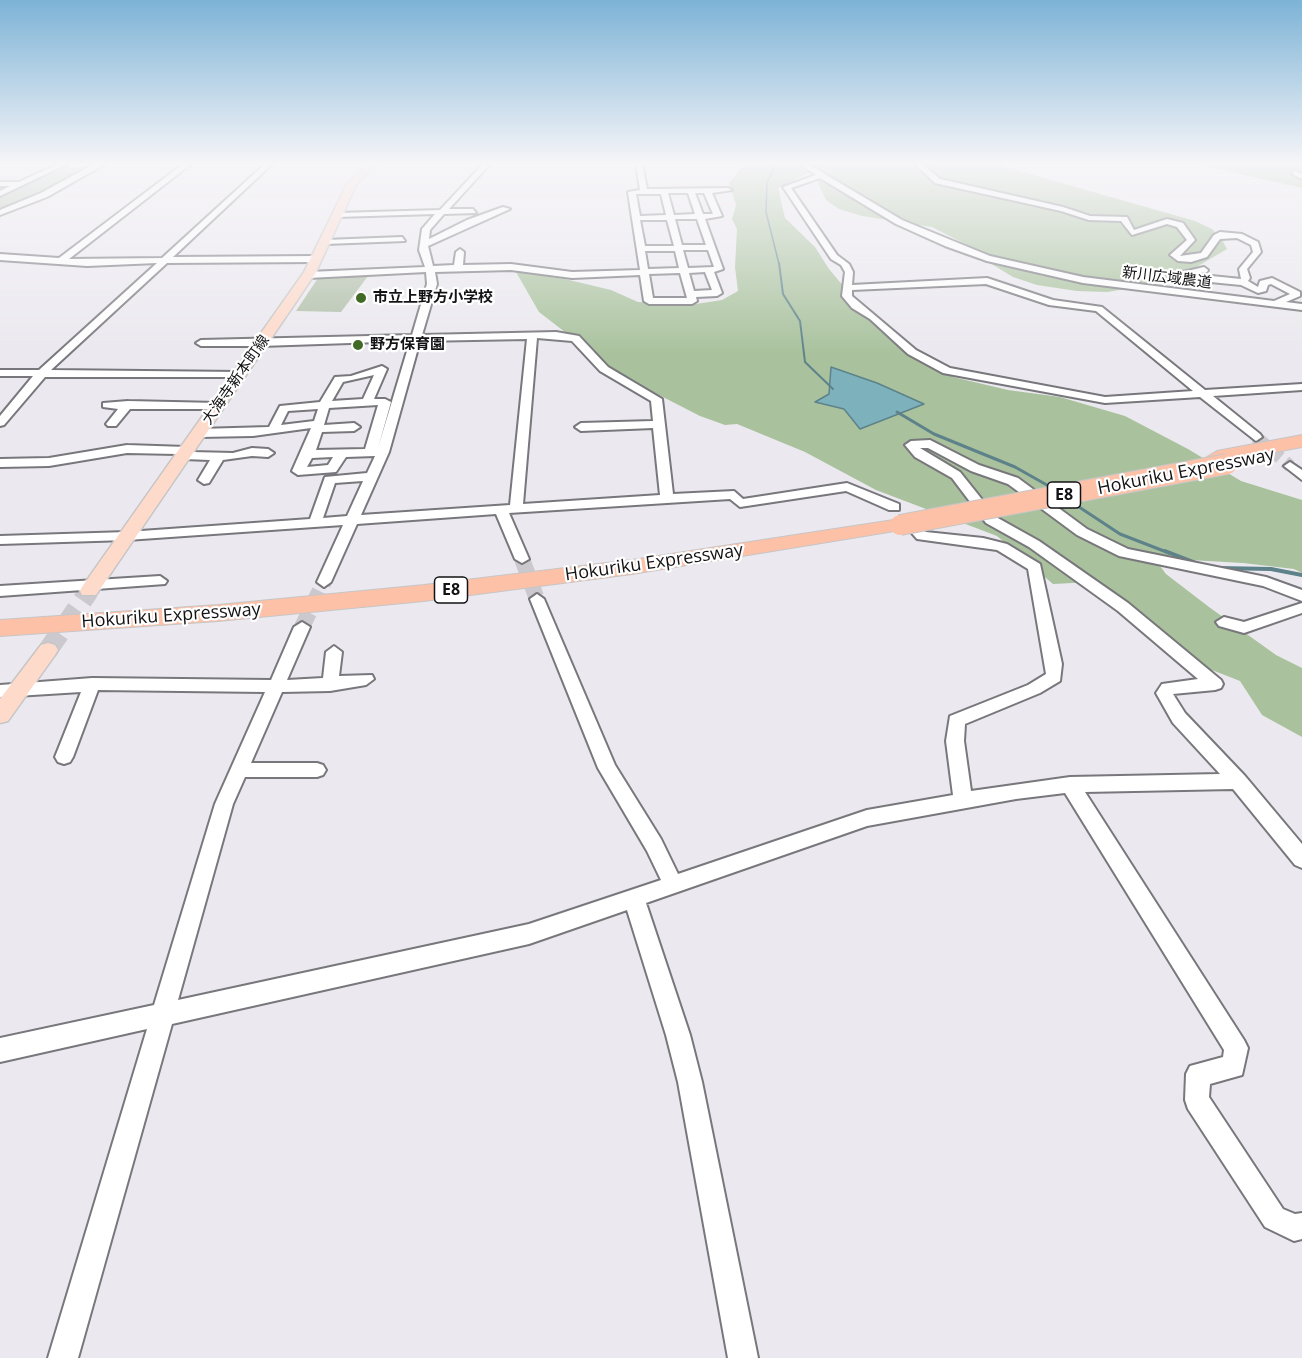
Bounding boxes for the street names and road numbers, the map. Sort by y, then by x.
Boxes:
street label: 新川広域農道 [1121,264,1213,292]
street label: 大海寺新本町線 [199,332,273,428]
street label: Hokuriku Expressway [1096,444,1276,500]
road number: E8 [1048,482,1080,508]
street label: Hokuriku Expressway [564,540,744,586]
road number: E8 [434,577,468,603]
street label: Hokuriku Expressway [81,599,261,633]

